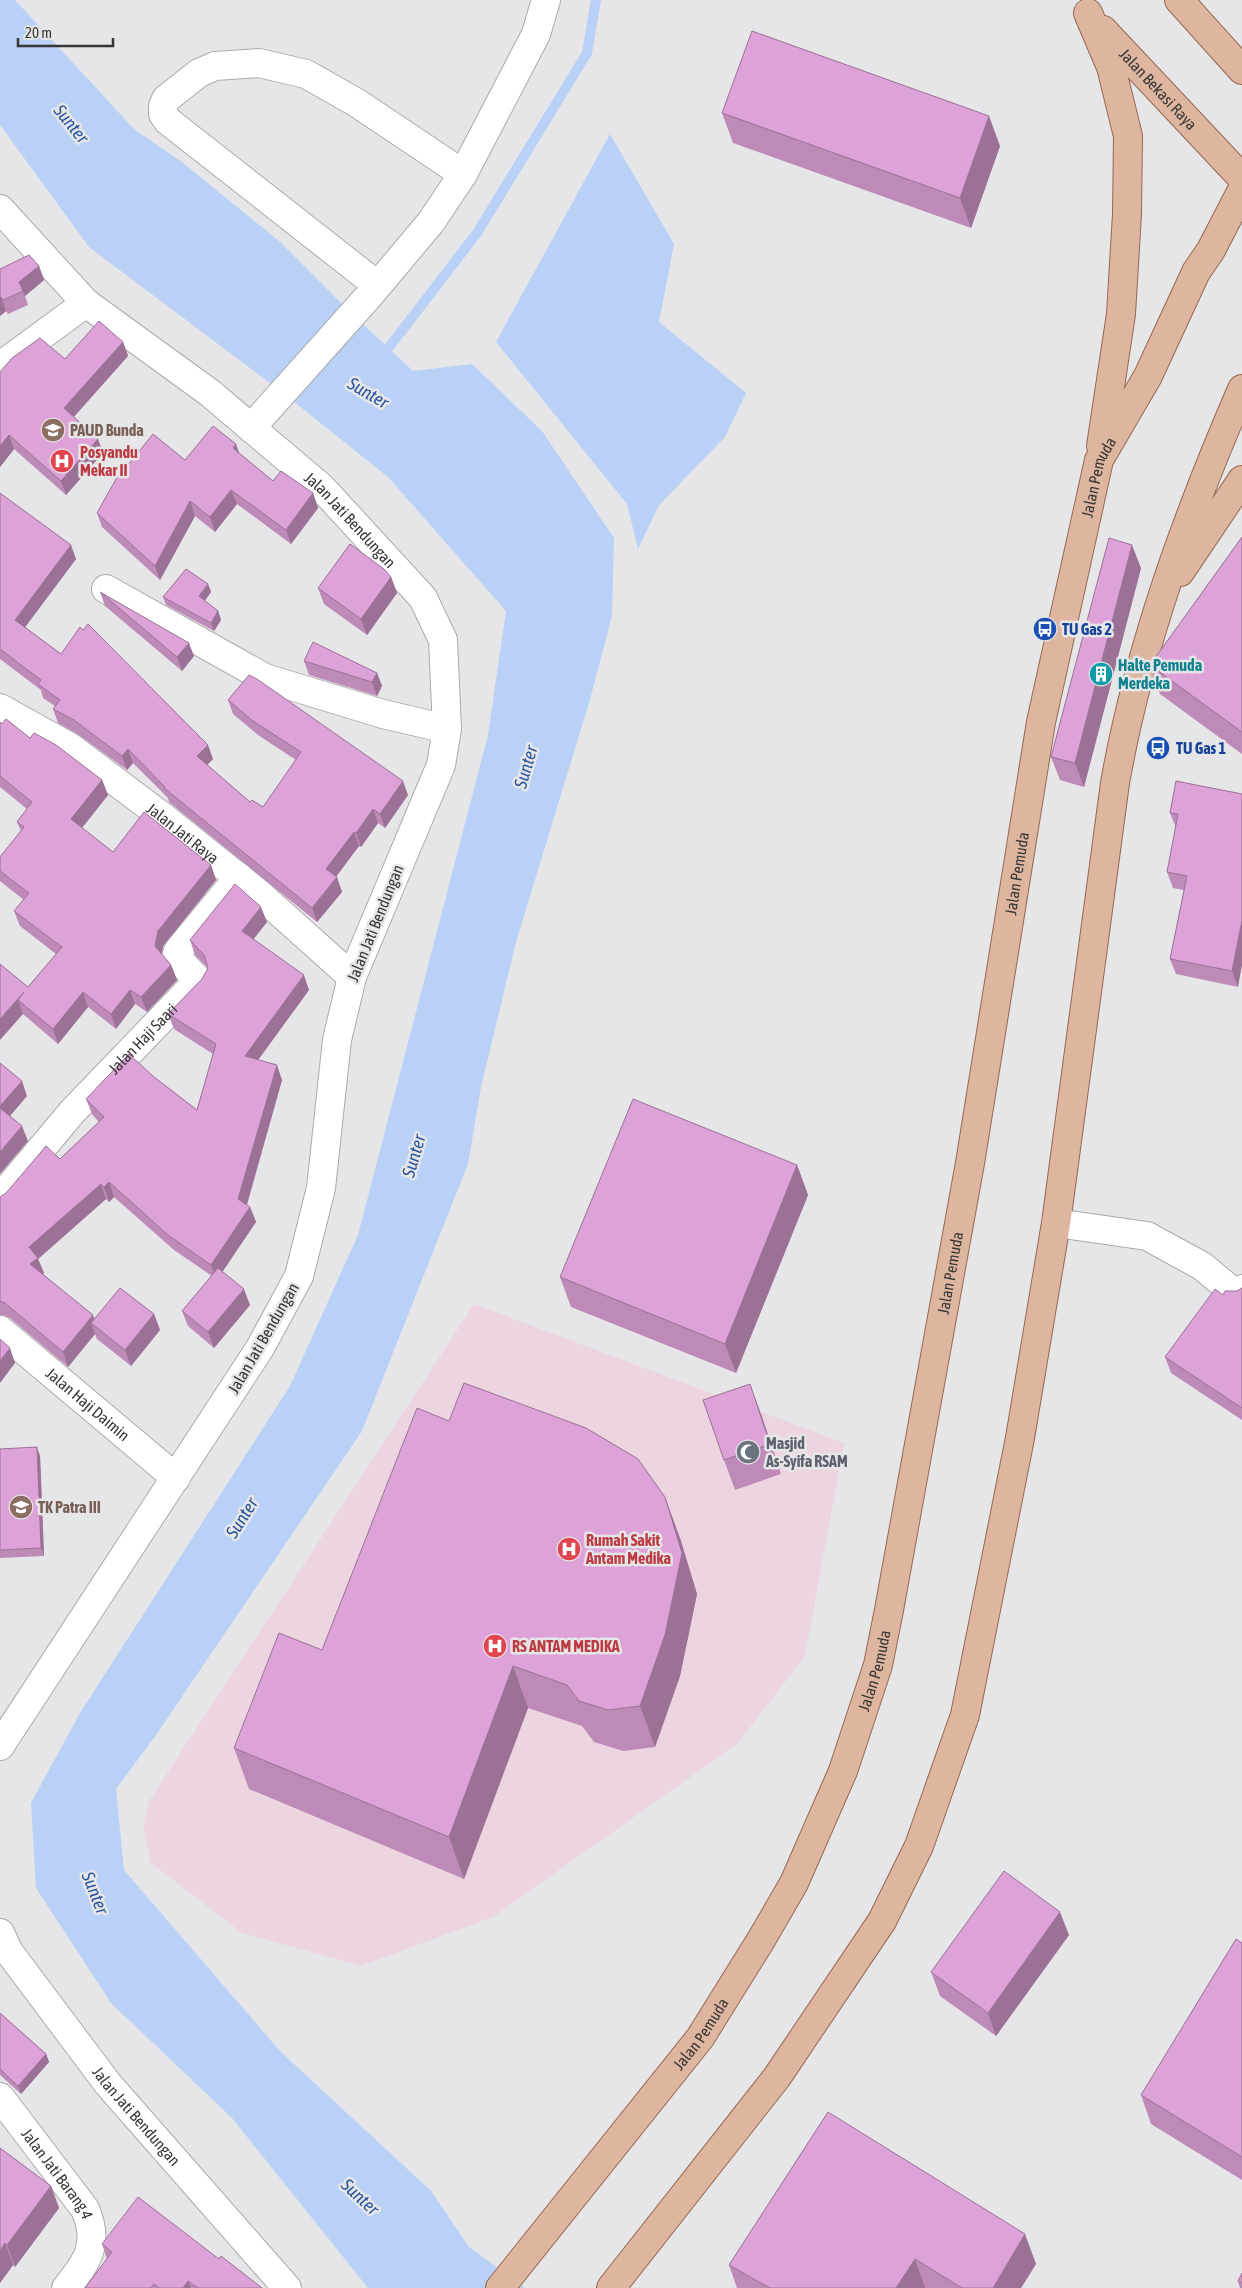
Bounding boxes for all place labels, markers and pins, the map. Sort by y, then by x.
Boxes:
school or university icon: PAUD Bunda [40,417,66,443]
place label: PAUD Bunda [70,421,144,439]
place label: Posyandu Mekar II [80,443,138,479]
hospital icon: Posyandu Mekar II [49,448,75,474]
bus stop icon: TU Gas 2 [1032,616,1058,642]
place label: TU Gas 2 [1062,620,1112,638]
place label: Halte Pemuda Merdeka [1118,656,1202,692]
building icon: Halte Pemuda Merdeka [1088,661,1114,687]
bus stop icon: TU Gas 1 [1145,735,1171,761]
place label: TU Gas 1 [1176,739,1226,757]
place label: Masjid As-Syifa RSAM [765,1434,848,1470]
mosque icon: Masjid As-Syifa RSAM [735,1439,761,1465]
school or university icon: TK Patra III [8,1494,34,1520]
place label: TK Patra III [38,1498,101,1516]
place label: Rumah Sakit Antam Medika [585,1531,671,1567]
hospital icon: Rumah Sakit Antam Medika [556,1536,582,1562]
hospital icon: RS ANTAM MEDIKA [482,1633,508,1659]
place label: RS ANTAM MEDIKA [512,1637,620,1655]

